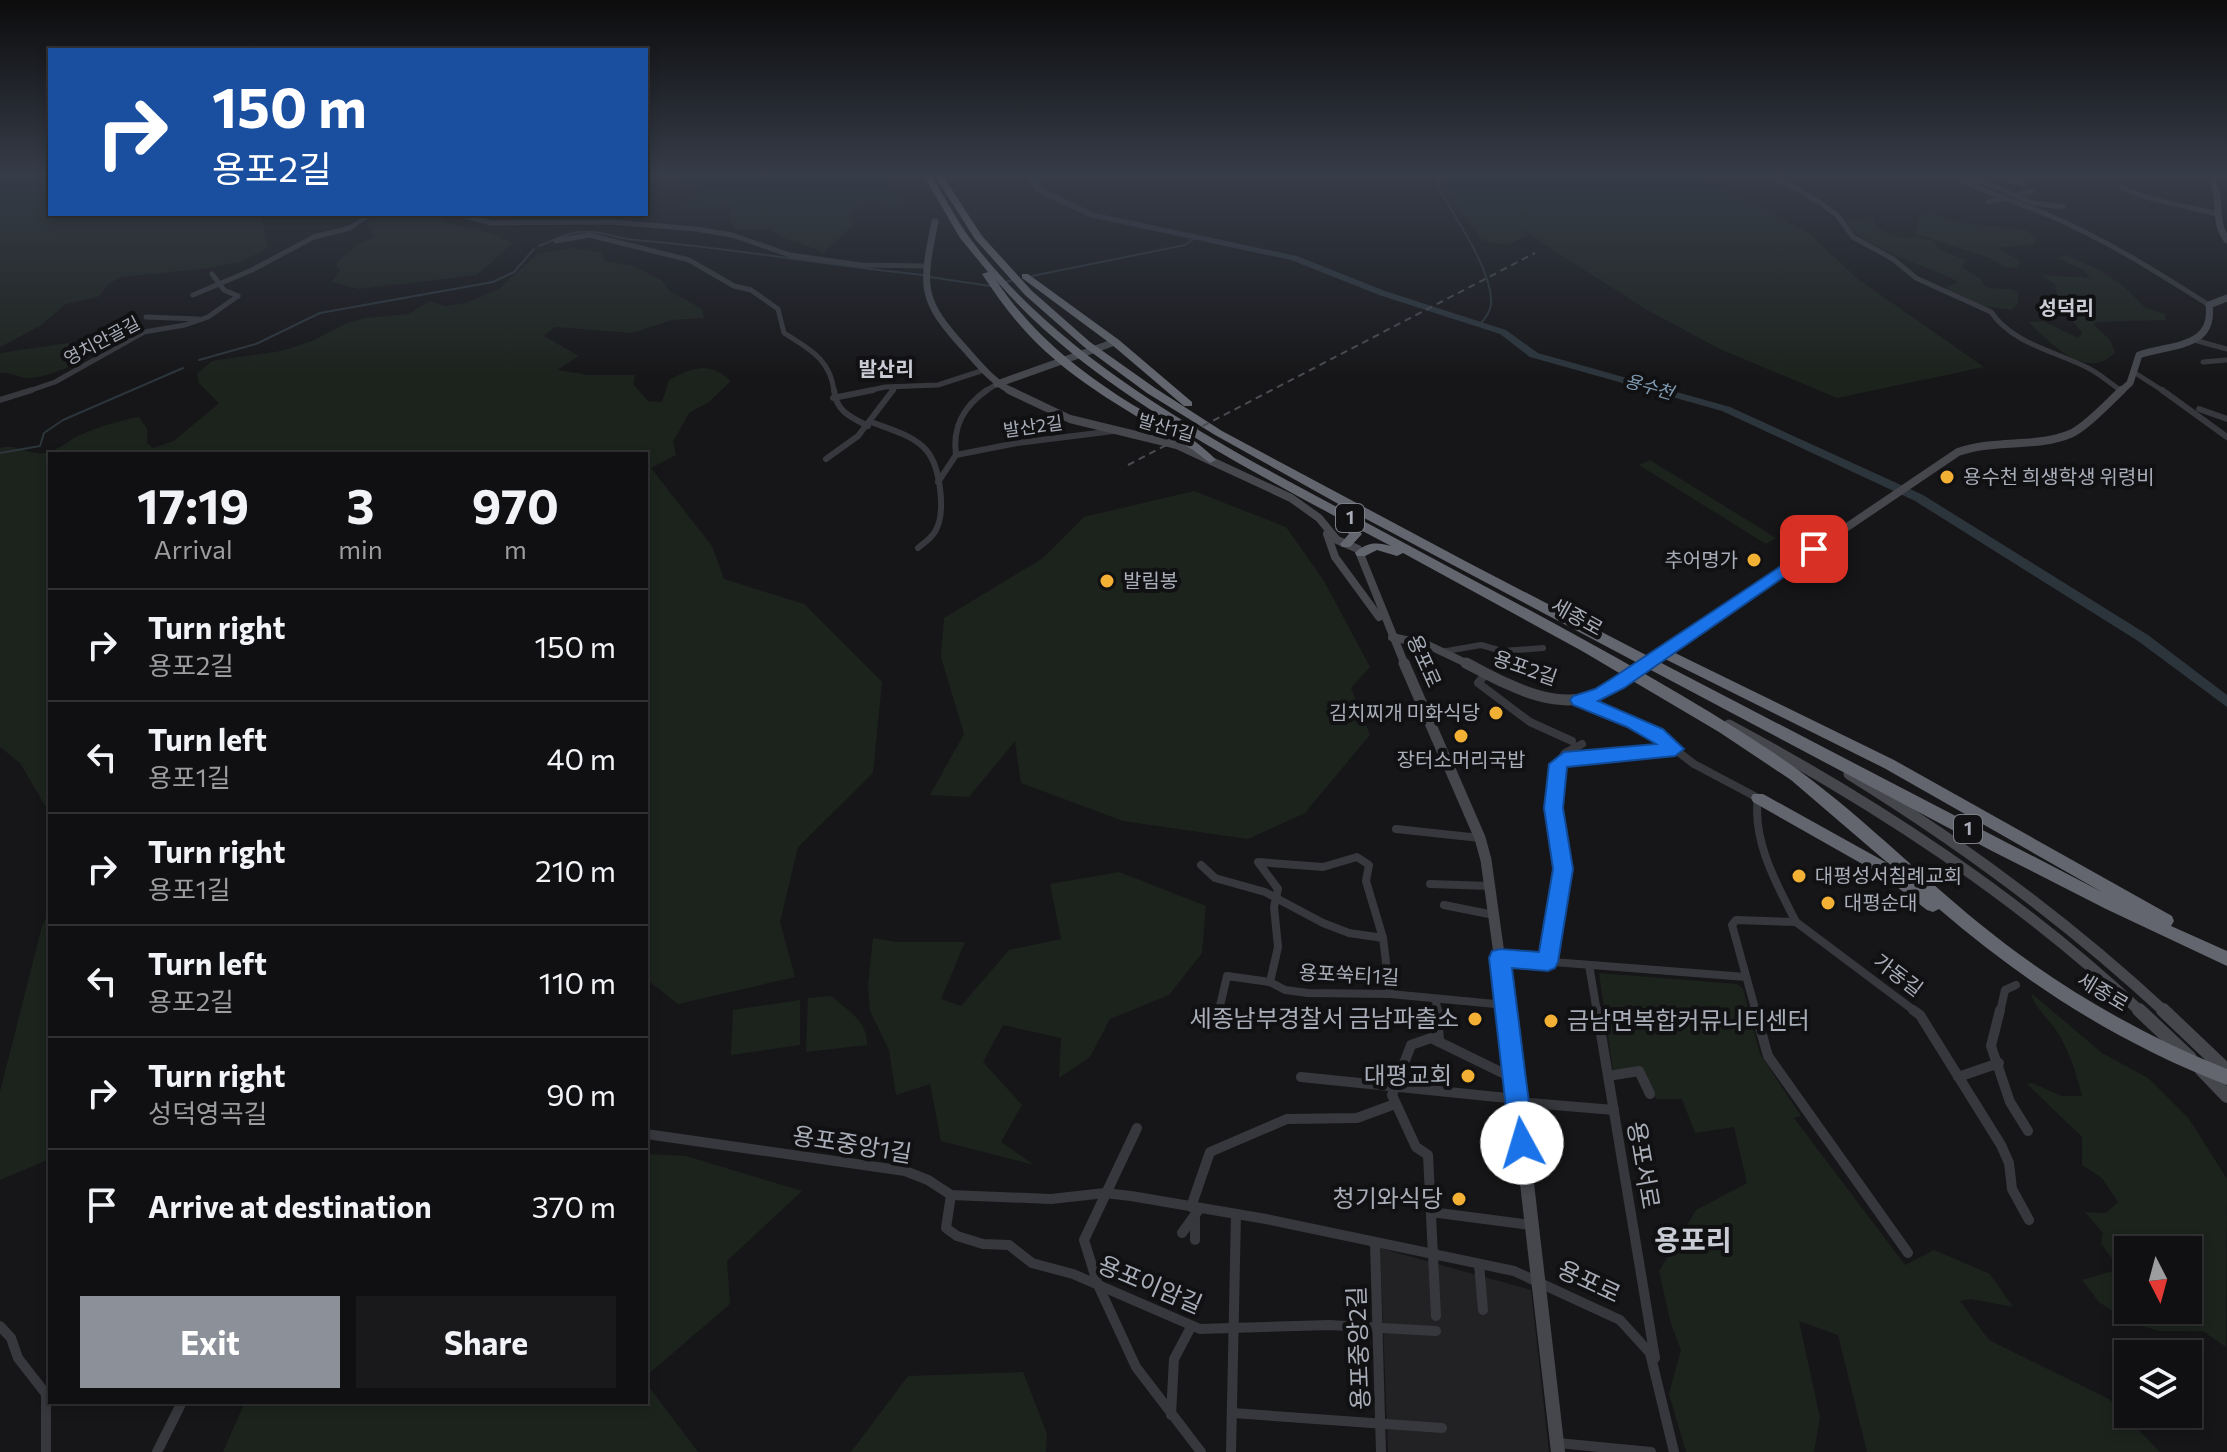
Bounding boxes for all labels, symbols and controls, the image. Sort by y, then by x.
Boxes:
text: 150 m [212,71,367,140]
icon: right [80,80,184,184]
text: 용포2길 [212,145,331,189]
district label: 성덕리 [2038,295,2094,319]
street label: 영치안골길 [60,311,143,369]
district label: 발산리 [858,356,914,380]
water label: 용수천 [1622,369,1679,404]
street label: 발산1길 [1136,409,1197,446]
street label: 발산2길 [1002,411,1064,441]
place label: 용수천 희생학생 위령비 [1963,464,2155,488]
marker: 용수천 희생학생 위령비 [1938,468,1956,486]
text: 17:19 [137,475,249,534]
text: 3 [347,475,374,534]
text: 970 [472,475,559,534]
road number: 1 [1336,504,1364,532]
pin [1780,515,1848,583]
icon: arrive [1792,527,1836,571]
text: Arrival [154,533,233,564]
text: min [338,533,383,564]
text: m [504,533,527,564]
place label: 추어명가 [1664,547,1738,571]
marker: 추어명가 [1745,551,1763,569]
place label: 발림봉 [1123,568,1178,592]
marker: 발림봉 [1098,572,1116,590]
street label: 세종로 [1548,592,1607,640]
text: Turn right [148,608,285,645]
icon: right [80,623,124,667]
text: 150 m [534,627,616,664]
street label: 용포로 [1403,630,1447,691]
street label: 용포2길 [1490,645,1561,689]
text: 용포2길 [148,649,234,680]
place label: 김치찌개 미화식당 [1329,700,1480,724]
marker: 김치찌개 미화식당 [1487,704,1505,722]
text: Turn left [148,720,267,757]
marker: 장터소머리국밥 [1452,727,1470,745]
icon: left [80,735,124,779]
text: 40 m [547,739,616,776]
place label: 장터소머리국밥 [1397,747,1525,771]
text: 용포1길 [148,761,231,792]
road number: 1 [1954,815,1982,843]
text: Turn right [148,832,285,869]
icon: right [80,847,124,891]
text: 210 m [535,851,616,888]
place label: 대평성서침례교회 [1815,863,1962,887]
marker: 대평성서침례교회 [1790,867,1808,885]
text: 용포1길 [148,873,231,904]
place label: 대평순대 [1844,890,1918,914]
marker: 대평순대 [1819,894,1837,912]
text: Turn left [148,944,267,981]
street label: 가동길 [1869,948,1928,1000]
icon: left [80,959,124,1003]
street label: 용포쑥티1길 [1298,959,1400,989]
text: 110 m [539,963,616,1000]
street label: 세종로 [2074,967,2133,1016]
text: 용포2길 [148,985,234,1016]
place label: 세종남부경찰서 금남파출소 [1189,1003,1459,1032]
place label: 금남면복합커뮤니티센터 [1567,1005,1810,1034]
marker: 세종남부경찰서 금남파출소 [1466,1010,1484,1028]
marker: 금남면복합커뮤니티센터 [1542,1012,1560,1030]
text: Turn right [148,1056,285,1093]
place label: 대평교회 [1364,1060,1452,1089]
marker: 대평교회 [1459,1067,1477,1085]
icon: right [80,1071,124,1115]
text: 90 m [546,1075,616,1112]
text: 성덕영곡길 [148,1097,268,1128]
position arrow [1480,1101,1564,1185]
street label: 용포서로 [1623,1119,1666,1211]
street label: 용포중앙1길 [790,1120,914,1167]
icon: arrive [80,1183,124,1227]
place label: 청기와식당 [1333,1183,1443,1212]
text: Arrive at destination [148,1187,432,1224]
text: 370 m [532,1187,616,1224]
marker: 청기와식당 [1450,1190,1468,1208]
district label: 용포리 [1654,1222,1732,1256]
north arrow [2114,1236,2202,1324]
map controls [2114,1236,2202,1428]
street label: 용포이암길 [1094,1249,1207,1319]
street label: 용포로 [1553,1253,1626,1308]
street label: 용포중앙2길 [1341,1286,1374,1410]
button: Exit [80,1296,340,1388]
button: Share [356,1296,616,1388]
button: layers [2114,1340,2202,1428]

